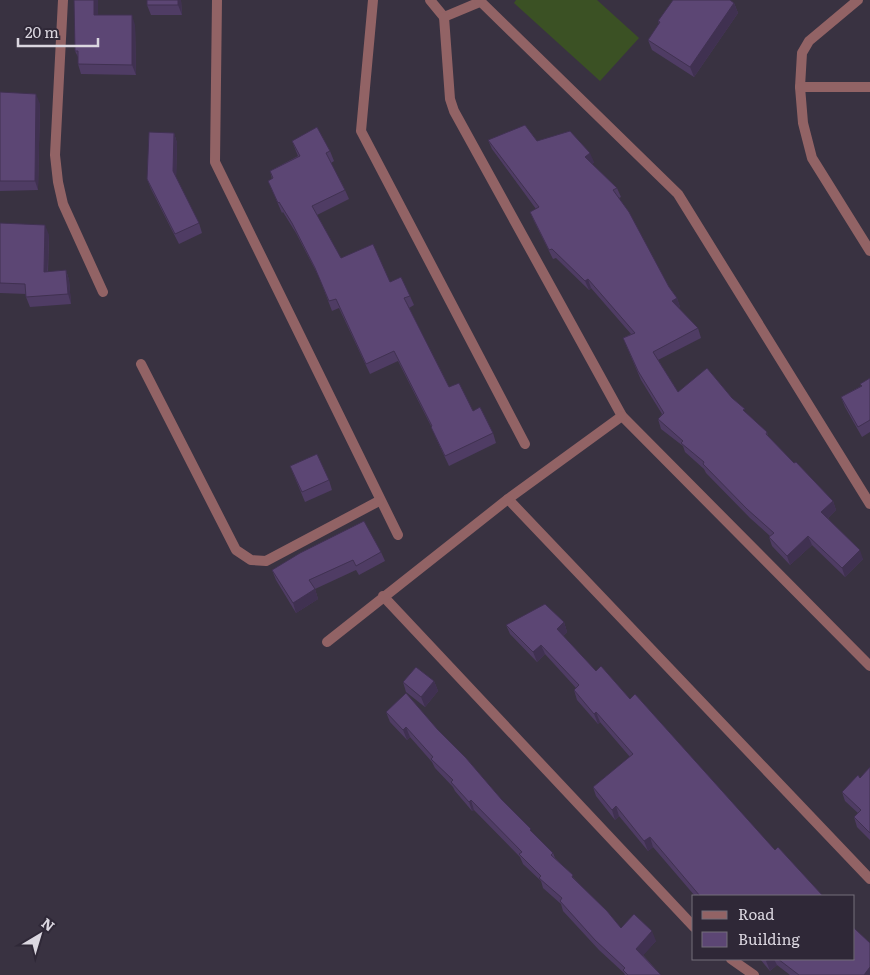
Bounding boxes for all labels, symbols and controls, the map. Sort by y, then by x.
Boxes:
scale bar [18,15,98,47]
text: 20 m [25,20,59,43]
legend [692,895,855,960]
text: Road [738,902,774,925]
north arrow [15,910,65,960]
text: N [38,912,60,936]
text: Building [738,927,800,950]

